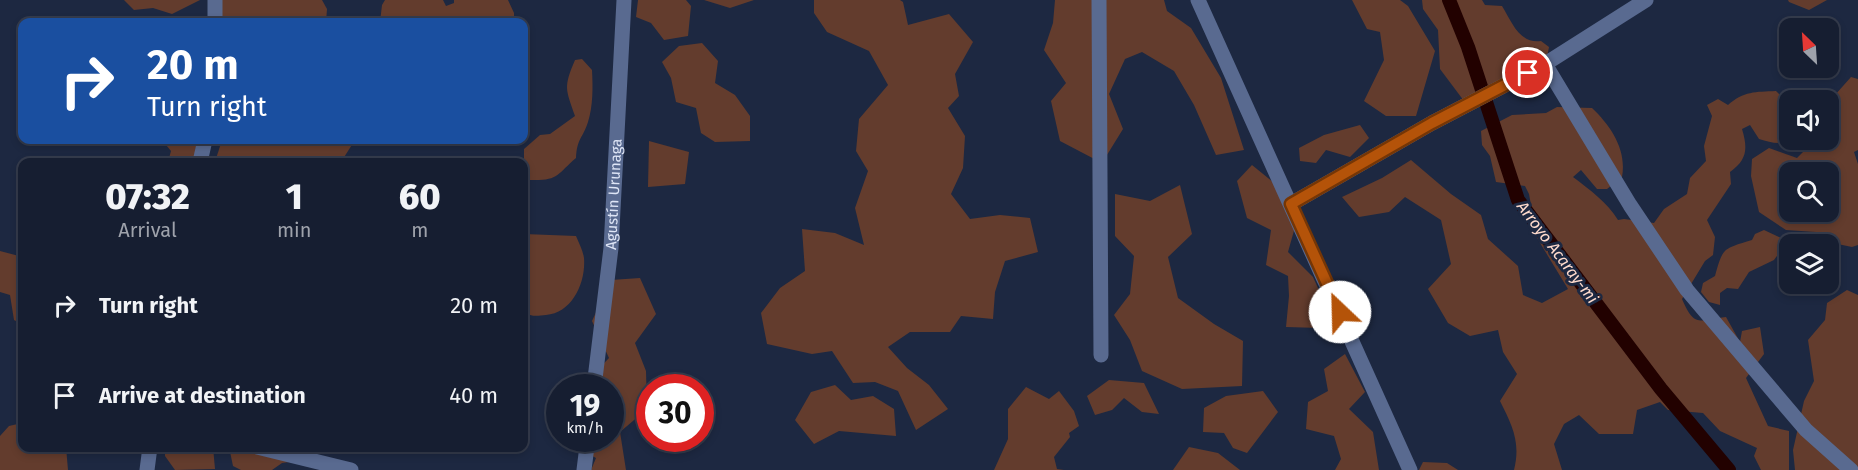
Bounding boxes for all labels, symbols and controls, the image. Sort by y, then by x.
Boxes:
north arrow [1779,18,1839,78]
map controls [1779,18,1839,294]
text: 20 m [147,40,239,90]
icon: right [48,42,126,120]
pin [1502,47,1553,98]
icon: arrive [1511,56,1544,89]
button: sound [1779,90,1839,150]
text: Turn right [147,91,267,123]
street label: Agustín Urunaga [602,138,626,250]
button: search [1779,162,1839,222]
text: 07:32 [105,175,190,219]
text: 1 [286,175,303,219]
text: 60 [399,175,441,219]
water label: Arroyo Acaray-mi [1512,197,1603,308]
text: Arrival [118,218,177,242]
text: min [277,218,311,242]
text: m [411,218,428,242]
button: layers [1779,234,1839,294]
position arrow [1308,280,1372,344]
icon: right [48,289,81,322]
text: Turn right [99,292,198,319]
text: 20 m [450,292,498,319]
speed limit sign: 30 [636,374,714,452]
icon: arrive [48,379,81,412]
text: Arrive at destination [99,382,306,409]
text: 40 m [449,382,498,409]
text: 19 [570,388,600,424]
text: km/h [566,419,604,437]

